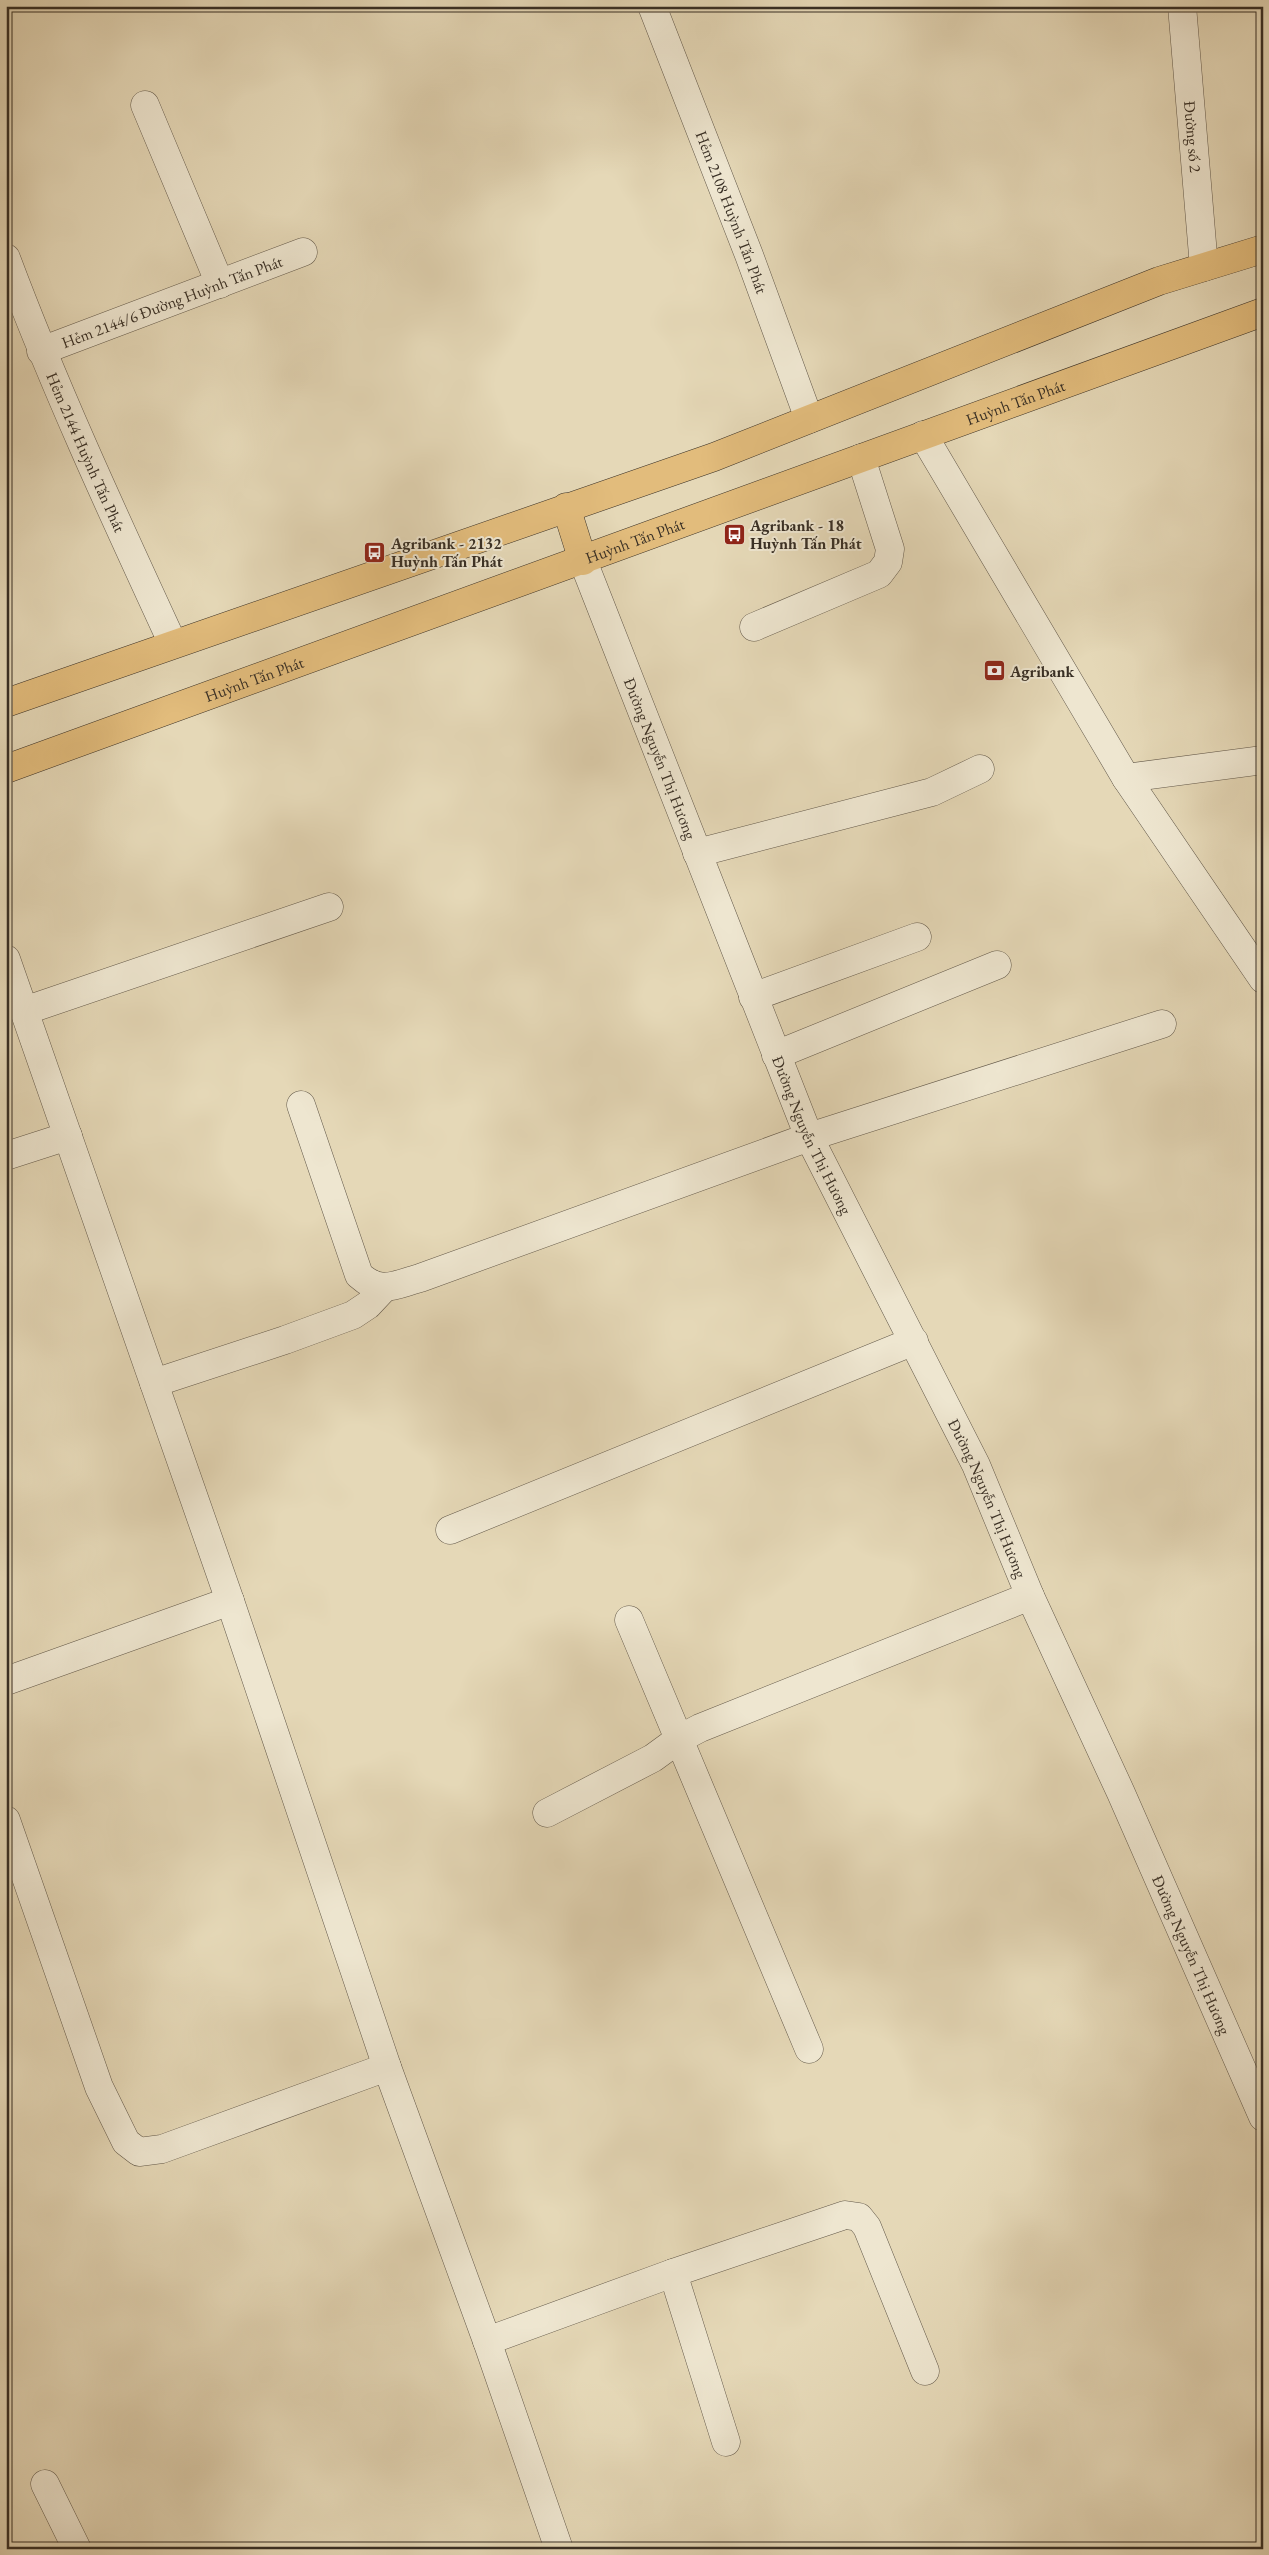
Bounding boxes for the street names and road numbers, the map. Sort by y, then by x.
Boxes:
street label: Đường số 2 [1180,100,1207,173]
street label: Hẻm 2108 Huỳnh Tấn Phát [691,128,773,296]
street label: Hẻm 2144/6 Đường Huỳnh Tấn Phát [59,250,285,353]
street label: Hẻm 2144 Huỳnh Tấn Phát [42,369,131,535]
street label: Huỳnh Tấn Phát [963,374,1068,430]
street label: Huỳnh Tấn Phát [582,513,687,568]
street label: Huỳnh Tấn Phát [202,651,307,706]
street label: Đường Nguyễn Thị Hương [619,674,702,843]
street label: Đường Nguyễn Thị Hương [768,1052,858,1219]
street label: Đường Nguyễn Thị Hương [944,1415,1032,1582]
street label: Đường Nguyễn Thị Hương [1148,1872,1236,2039]

